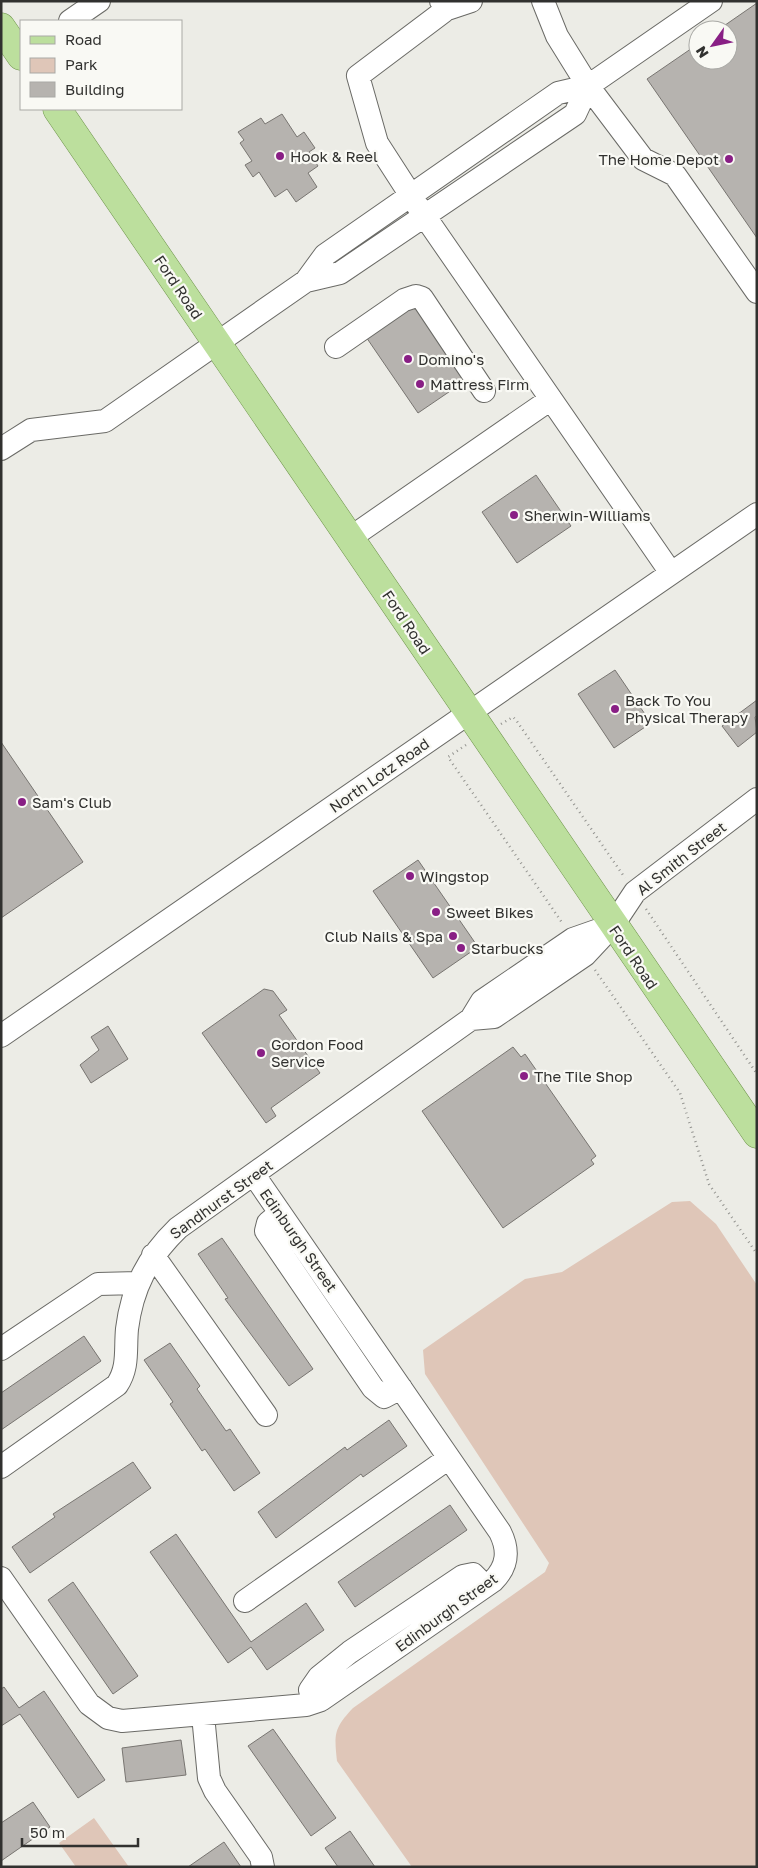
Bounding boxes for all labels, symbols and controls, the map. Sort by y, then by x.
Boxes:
legend [20,20,182,110]
north arrow [688,20,738,70]
text: Road [65,30,102,48]
text: N [692,43,712,61]
text: Park [65,55,98,73]
text: Building [65,80,125,98]
place label: Hook & Reel [290,147,378,165]
marker: Hook & Reel [274,150,286,162]
place label: The Home Depot [598,150,719,168]
marker: The Home Depot [723,153,735,165]
street label: Ford Road [151,252,207,322]
place label: Domino's [418,350,484,368]
marker: Domino's [402,353,414,365]
place label: Mattress Firm [430,375,529,393]
marker: Mattress Firm [414,378,426,390]
place label: Sherwin-Williams [524,506,651,524]
marker: Sherwin-Williams [508,509,520,521]
street label: Ford Road [379,587,435,657]
place label: Back To You Physical Therapy [625,691,749,726]
marker: Back To You Physical Therapy [609,703,621,715]
street label: North Lotz Road [326,734,432,816]
place label: Sam's Club [32,793,112,811]
marker: Sam's Club [16,796,28,808]
street label: Al Smith Street [633,817,729,899]
place label: Wingstop [420,867,489,885]
marker: Wingstop [404,870,416,882]
place label: Sweet Bikes [446,903,534,921]
marker: Sweet Bikes [430,906,442,918]
street label: Ford Road [606,922,662,992]
place label: Club Nails & Spa [324,927,443,945]
marker: Club Nails & Spa [447,930,459,942]
place label: Starbucks [471,939,544,957]
marker: Starbucks [455,942,467,954]
place label: Gordon Food Service [271,1035,363,1070]
marker: Gordon Food Service [255,1047,267,1059]
place label: The Tile Shop [534,1067,632,1085]
marker: The Tile Shop [518,1070,530,1082]
street label: Sandhurst Street [166,1156,276,1242]
street label: Edinburgh Street [257,1185,341,1295]
street label: Edinburgh Street [391,1569,501,1655]
scale bar [22,1816,139,1848]
text: 50 m [30,1823,65,1841]

